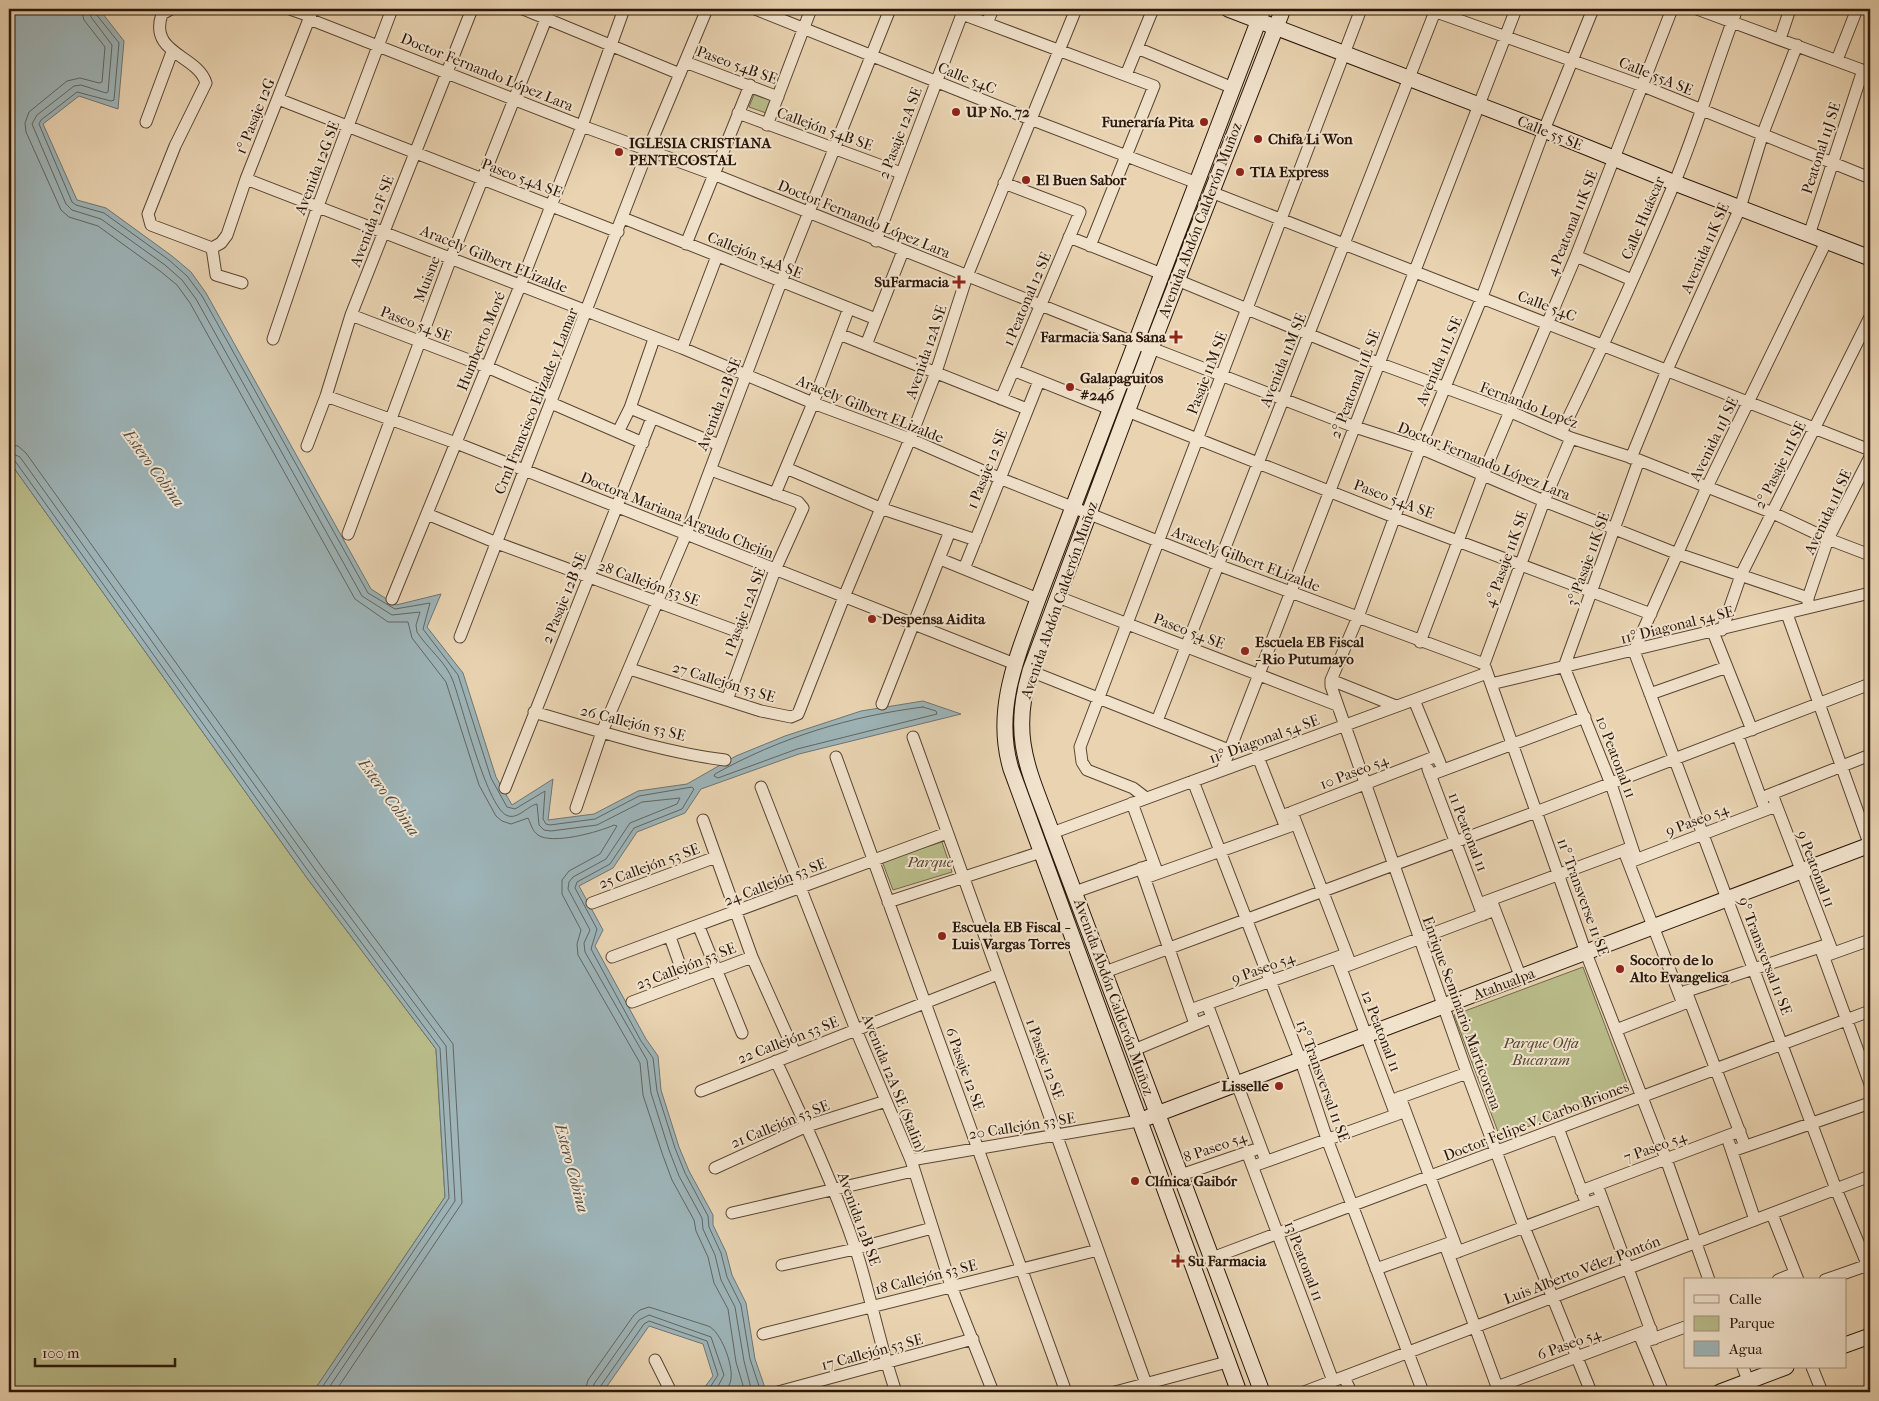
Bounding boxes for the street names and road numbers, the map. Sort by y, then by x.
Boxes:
street label: Doctor Fernando López Lara [398,29,577,115]
street label: Paseo 54B SE [694,42,780,88]
street label: Calle 55A SE [1616,53,1696,99]
street label: Calle 54C [935,58,999,98]
street label: 1° Pasaje 12G [232,75,279,157]
street label: 2 Pasaje 12A SE [874,85,926,181]
street label: Peatonal 11J SE [1798,100,1844,196]
street label: Callejón 54B SE [774,103,876,155]
street label: Calle 55 SE [1515,112,1585,154]
street label: Avenida 12G SE [290,118,343,218]
street label: Avenida Abdón Calderón Muñoz [1154,119,1246,321]
street label: Paseo 54A SE [479,154,565,202]
street label: 4 Peatonal 11K SE [1543,167,1601,279]
street label: Avenida 12F SE [346,173,398,270]
street label: Calle Huáscar [1617,173,1669,262]
street label: Doctor Fernando López Lara [775,176,954,262]
street label: Avenida 11K SE [1677,200,1733,297]
street label: Aracely Gilbert ELizalde [417,221,571,297]
street label: Callejón 54A SE [705,228,805,282]
street label: 1 Peatonal 12 SE [999,249,1055,349]
street label: Muisne [410,253,444,305]
street label: Calle 54C [1515,287,1579,325]
street label: Humberto Moré [453,288,509,393]
street label: Paseo 54 SE [378,302,454,346]
street label: Avenida 12A SE [901,303,951,402]
street label: Crnl Francisco Elizade y Lamar [490,305,582,497]
street label: Avenida 11M SE [1256,310,1310,411]
street label: Avenida 11L SE [1412,314,1466,409]
street label: 2° Peatonal 11L SE [1326,327,1384,441]
street label: Pasaje 11M SE [1183,329,1231,417]
street label: Avenida 12B SE [693,355,745,454]
street label: Aracely Gilbert ELizalde [793,371,947,447]
street label: Fernando Lopéz [1477,378,1581,432]
street label: Avenida 11J SE [1685,394,1742,485]
street label: Doctor Fernando López Lara [1395,418,1574,504]
street label: 2° Pasaje 11I SE [1750,418,1810,512]
street label: 1 Pasaje 12 SE [963,426,1011,512]
street label: Avenida 11I SE [1800,466,1856,558]
street label: Doctora Mariana Argudo Chejín [578,468,777,562]
street label: Paseo 54A SE [1351,475,1437,523]
street label: Avenida Abdón Calderón Muñoz [1016,498,1101,702]
street label: 4° Pasaje 11K SE [1480,508,1532,610]
street label: 3° Pasaje 11K SE [1563,509,1613,609]
street label: Aracely Gilbert ELizalde [1168,522,1323,596]
street label: 2 Pasaje 12B SE [538,550,590,646]
street label: 28 Callejón 53 SE [596,556,702,610]
street label: 1 Pasaje 12A SE [719,565,769,659]
street label: 11° Diagonal 54 SE [1618,602,1736,648]
street label: Paseo 54 SE [1151,609,1227,653]
street label: 27 Callejón 53 SE [670,658,778,706]
street label: 26 Callejón 53 SE [579,701,687,745]
street label: 11° Diagonal 54 SE [1206,711,1322,767]
street label: 10 Peatonal 11 [1592,713,1640,801]
street label: 10 Paseo 54 [1317,750,1392,793]
street label: 11 Peatonal 11 [1445,790,1491,874]
street label: 9 Paseo 54 [1663,799,1732,840]
street label: 9 Peatonal 11 [1793,828,1839,910]
street label: 11° Transverse 11 SE [1553,836,1613,958]
street label: 25 Callejón 53 SE [596,839,702,893]
street label: 24 Callejón 53 SE [721,854,829,910]
street label: 9° Transversal 11 SE [1734,894,1796,1018]
street label: Avenida Abdón Calderón Muñoz [1070,895,1158,1098]
street label: Enrique Seminario Marticorena [1419,914,1506,1113]
street label: 23 Callejón 53 SE [633,939,739,993]
street label: 9 Paseo 54 [1229,948,1298,988]
street label: Atahualpa [1470,964,1538,1004]
street label: 12 Peatonal 11 [1357,988,1405,1074]
street label: Avenida 12A SE (Stalin) [858,1010,930,1155]
street label: 22 Callejón 53 SE [735,1012,841,1068]
street label: 1 Pasaje 12 SE [1022,1016,1068,1102]
street label: 13° Transversal 11 SE [1293,1018,1353,1144]
street label: 6 Pasaje 12 SE [942,1025,988,1113]
street label: Doctor Felipe V. Carbo Briones [1441,1077,1632,1165]
street label: 21 Callejón 53 SE [728,1096,832,1152]
street label: 20 Callejón 53 SE [967,1109,1077,1143]
street label: 8 Paseo 54 [1181,1127,1250,1166]
street label: 7 Paseo 54 [1621,1127,1690,1167]
street label: Avenida 12B SE [833,1169,884,1268]
street label: 13 Peatonal 11 [1280,1218,1328,1304]
street label: Luis Alberto Vélez Pontón [1501,1232,1663,1308]
street label: 18 Callejón 53 SE [873,1256,979,1298]
street label: 6 Paseo 54 [1535,1324,1604,1364]
street label: 17 Callejón 53 SE [819,1330,925,1374]

